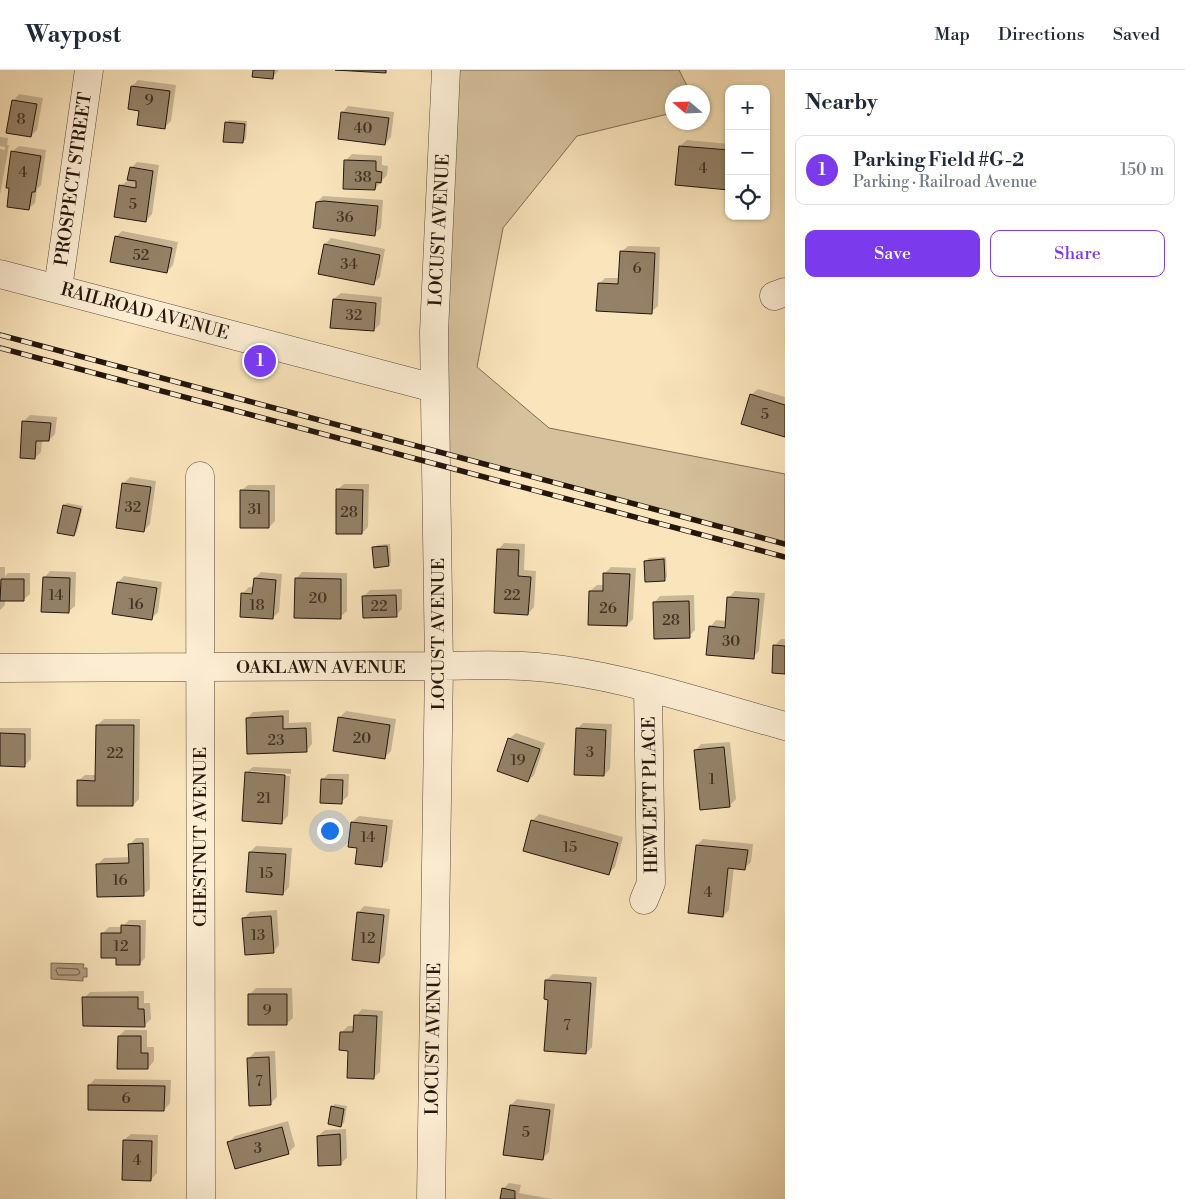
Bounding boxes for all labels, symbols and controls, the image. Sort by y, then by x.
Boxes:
text: Waypost [25,20,121,50]
text: Map [934,23,970,46]
text: Directions [998,23,1085,46]
text: Saved [1113,23,1160,46]
north arrow [665,85,710,130]
map controls [725,85,770,220]
button: + [725,85,770,130]
text: Nearby [805,90,878,116]
street label: PROSPECT STREET [50,91,97,267]
house number: 9 [144,91,154,110]
house number: 8 [16,110,26,129]
house number: 40 [354,119,372,138]
button: − [725,130,770,175]
text: Parking Field #G-2 [853,148,1024,172]
street label: LOCUST AVENUE [424,153,455,307]
house number: 4 [699,159,708,178]
text: 1 [818,160,826,180]
text: 150 m [1120,160,1164,180]
house number: 4 [19,163,28,182]
house number: 38 [354,168,372,187]
text: Parking · Railroad Avenue [853,172,1037,192]
button: locate [725,175,770,220]
house number: 5 [129,195,137,214]
house number: 36 [336,208,354,227]
button: Save [805,230,980,277]
button: Share [990,230,1165,277]
house number: 52 [133,246,149,265]
house number: 34 [340,255,358,274]
house number: 6 [632,259,642,278]
street label: RAILROAD AVENUE [58,278,232,345]
house number: 32 [346,306,362,325]
pin: 1 [244,342,276,380]
house number: 5 [761,405,769,424]
house number: 32 [125,498,141,517]
house number: 31 [248,500,263,519]
house number: 28 [340,503,358,522]
street label: LOCUST AVENUE [427,558,450,710]
house number: 14 [49,586,63,605]
house number: 22 [503,586,521,605]
house number: 20 [309,589,327,608]
house number: 16 [128,595,144,614]
house number: 18 [249,596,265,615]
house number: 22 [370,597,388,616]
house number: 26 [599,599,617,618]
house number: 28 [662,611,680,630]
house number: 30 [722,632,740,651]
street label: OAKLAWN AVENUE [236,656,406,679]
street label: HEWLETT PLACE [638,716,663,874]
house number: 20 [353,729,371,748]
house number: 23 [268,731,284,750]
house number: 3 [586,743,594,762]
house number: 22 [106,744,124,763]
street label: CHESTNUT AVENUE [189,747,212,927]
house number: 19 [510,751,526,770]
house number: 1 [709,770,716,789]
house number: 21 [256,789,272,808]
your location [317,818,343,844]
house number: 14 [361,828,375,847]
house number: 15 [563,838,577,857]
house number: 15 [259,864,273,883]
house number: 16 [112,871,128,890]
house number: 4 [704,883,713,902]
house number: 13 [251,926,265,945]
house number: 12 [360,929,376,948]
house number: 12 [113,937,129,956]
street label: LOCUST AVENUE [421,963,446,1115]
house number: 9 [262,1001,272,1020]
house number: 7 [563,1016,571,1035]
house number: 7 [255,1072,263,1091]
house number: 6 [121,1089,131,1108]
house number: 5 [522,1123,530,1142]
house number: 3 [254,1139,262,1158]
house number: 4 [133,1151,142,1170]

